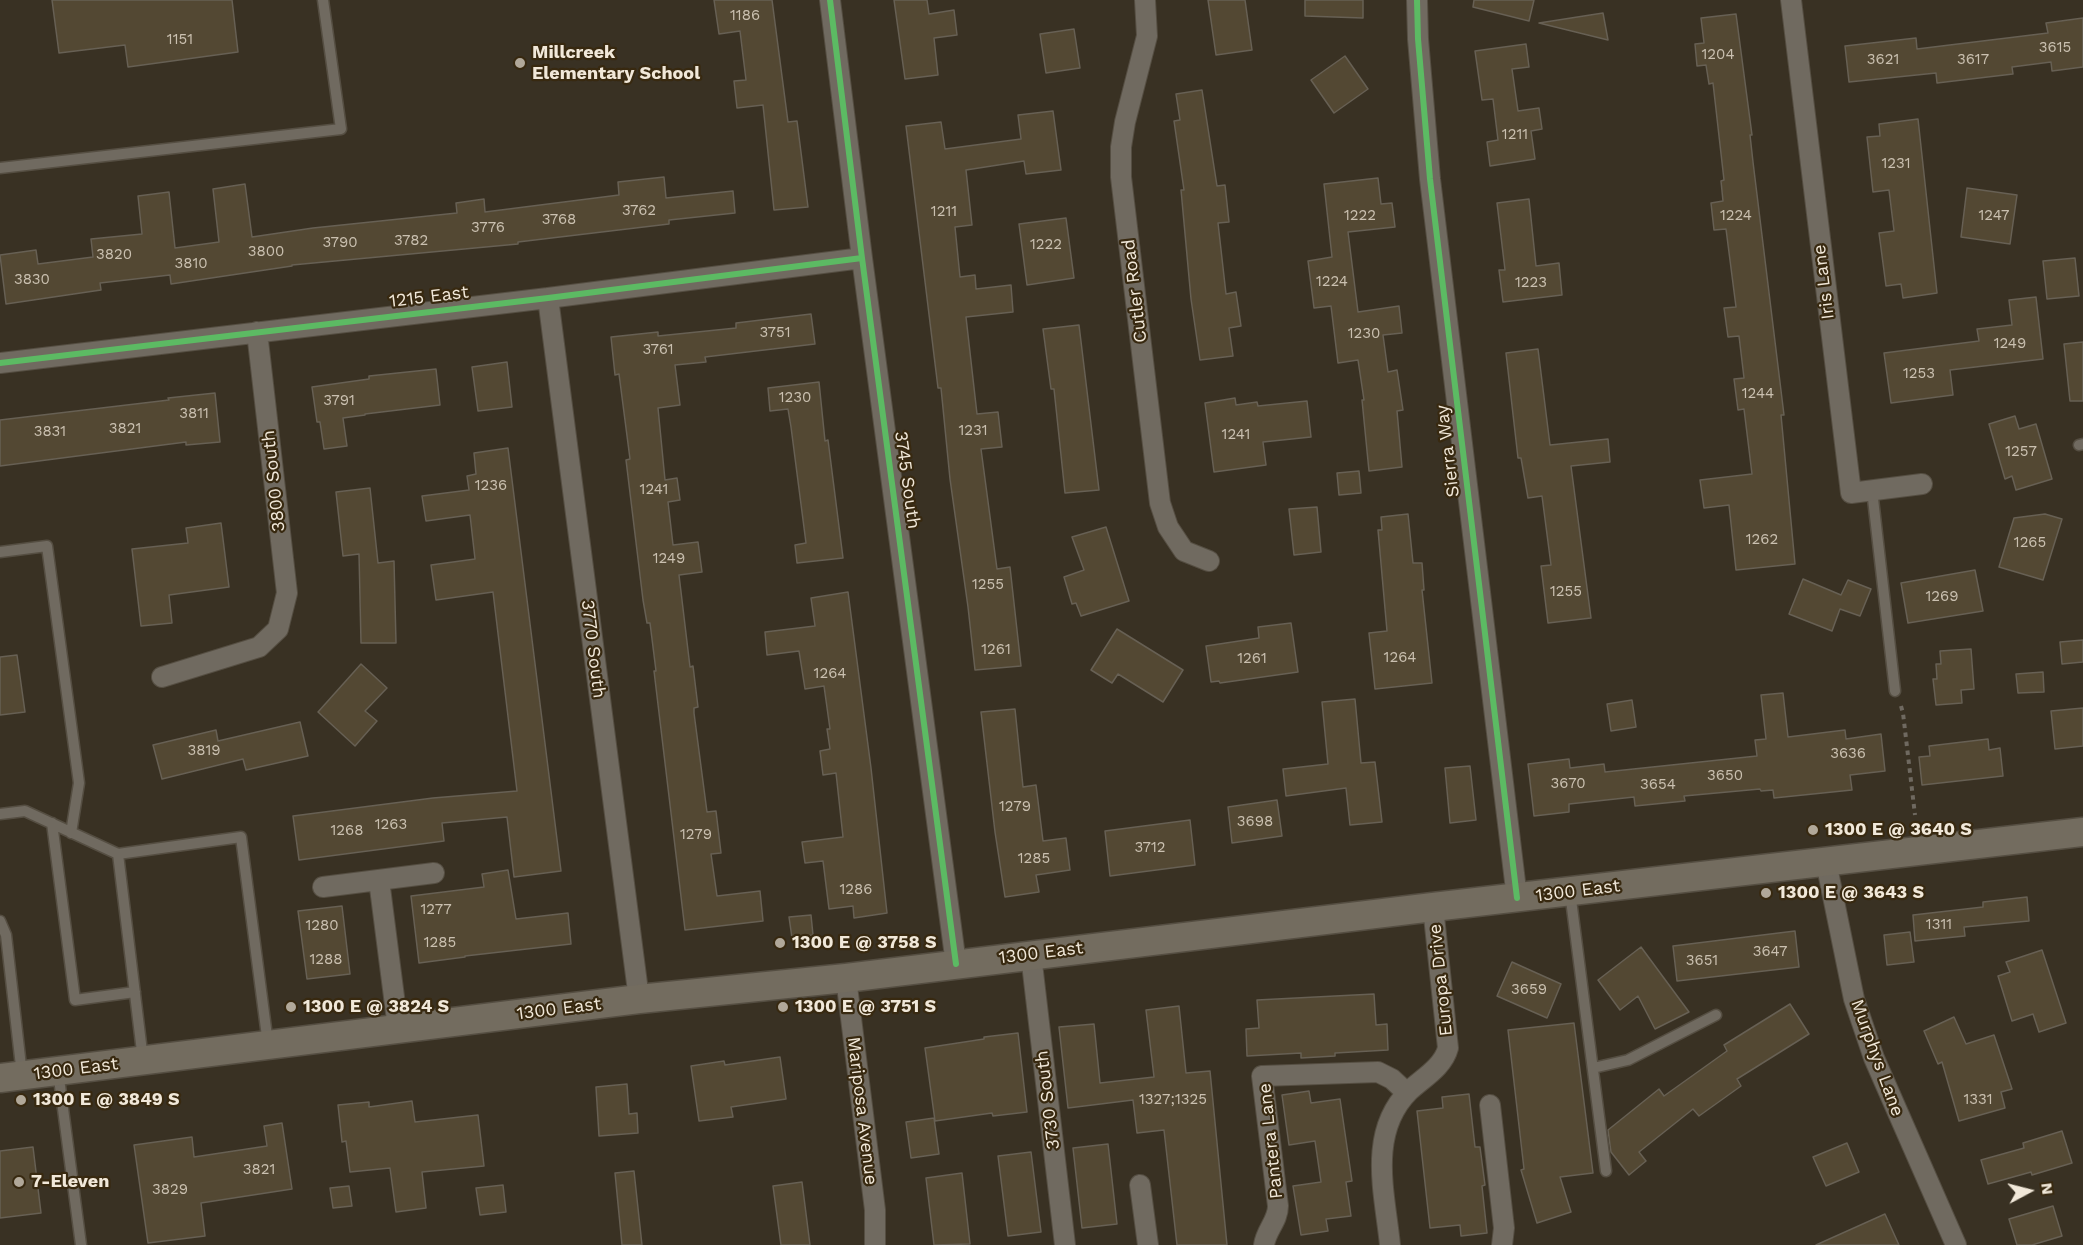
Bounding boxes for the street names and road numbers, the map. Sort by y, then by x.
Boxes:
street label: Cutler Road [1118,238,1152,344]
street label: Iris Lane [1809,243,1839,321]
street label: 1215 East [388,281,470,313]
street label: Sierra Way [1432,404,1464,498]
street label: 3800 South [258,429,290,533]
street label: 3745 South [889,430,925,530]
street label: 3770 South [576,599,610,699]
street label: 1300 East [1535,875,1621,907]
street label: Europa Drive [1424,923,1458,1037]
street label: 1300 East [998,937,1084,969]
street label: 1300 East [516,993,602,1025]
street label: Murphys Lane [1846,997,1908,1119]
street label: Mariposa Avenue [842,1036,882,1186]
street label: 3730 South [1031,1049,1065,1151]
street label: 1300 East [33,1053,119,1085]
street label: Pantera Lane [1254,1082,1288,1200]

